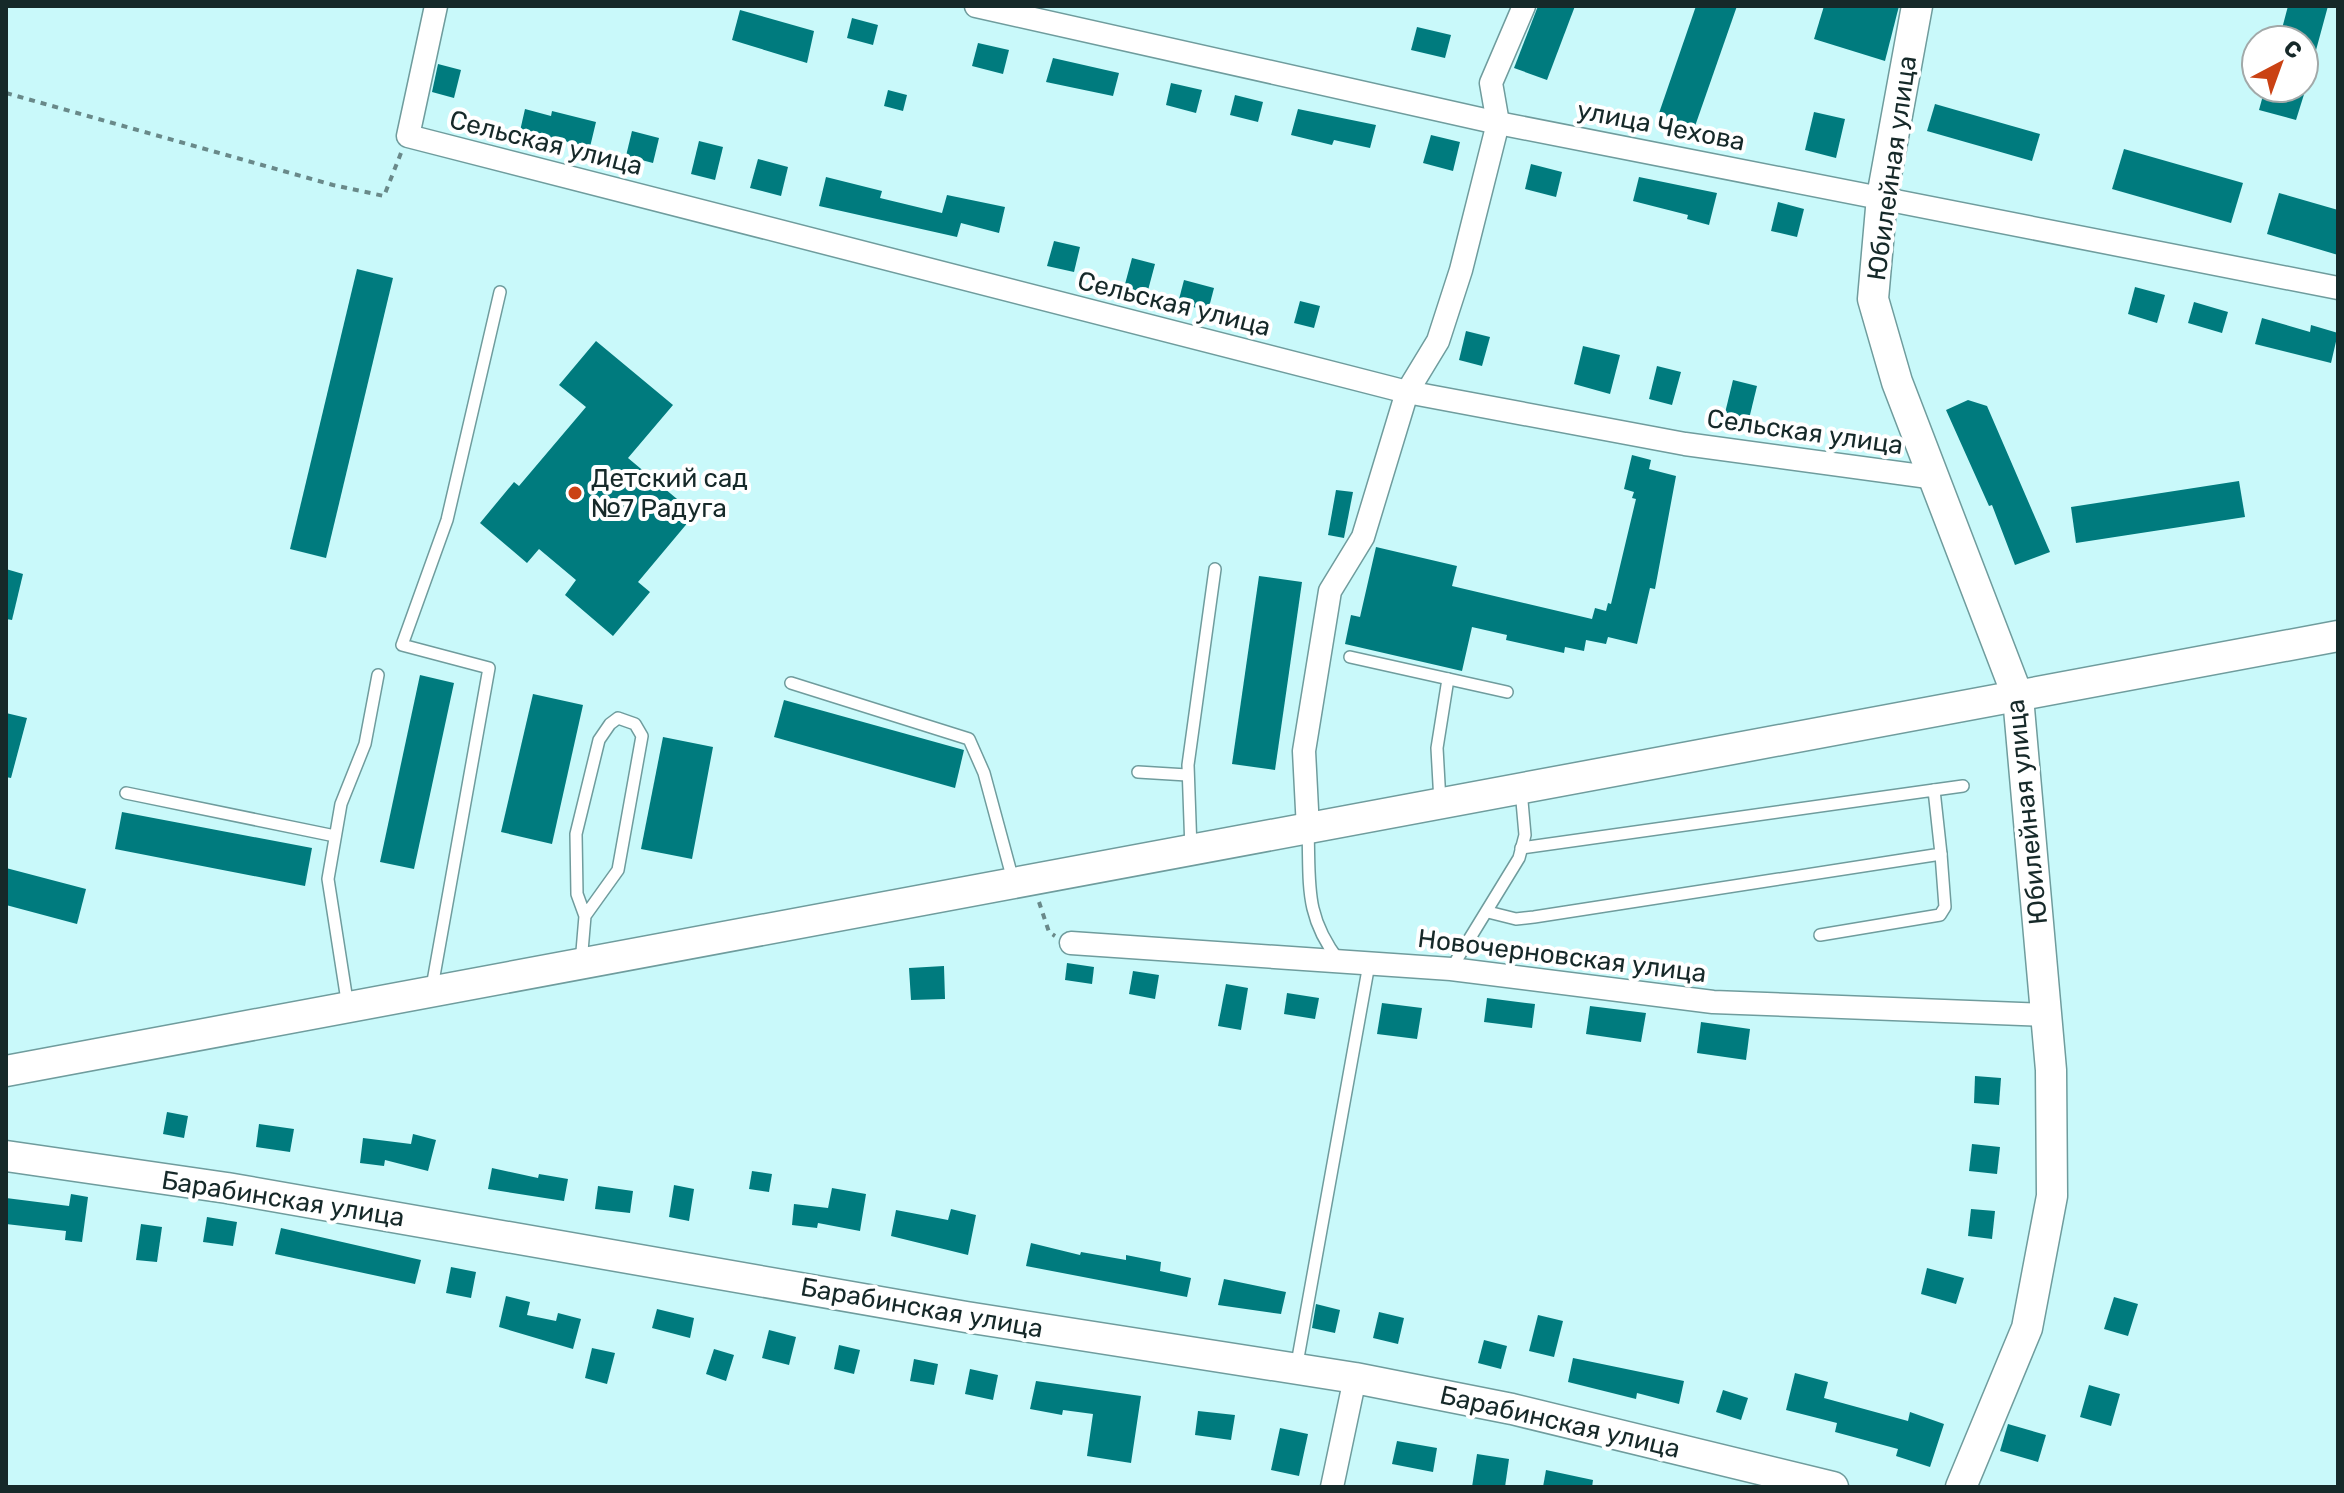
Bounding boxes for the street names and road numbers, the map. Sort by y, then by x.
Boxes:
street label: Юбилейная улица [1861,54,1923,282]
street label: улица Чехова [1574,95,1748,157]
street label: Сельская улица [446,104,646,182]
street label: Сельская улица [1074,265,1274,343]
street label: Сельская улица [1705,403,1905,461]
street label: Юбилейная улица [2000,698,2054,926]
street label: Новочерновская улица [1416,923,1708,989]
street label: Барабинская улица [159,1164,407,1234]
street label: Барабинская улица [798,1271,1046,1345]
street label: Барабинская улица [1437,1379,1683,1465]

